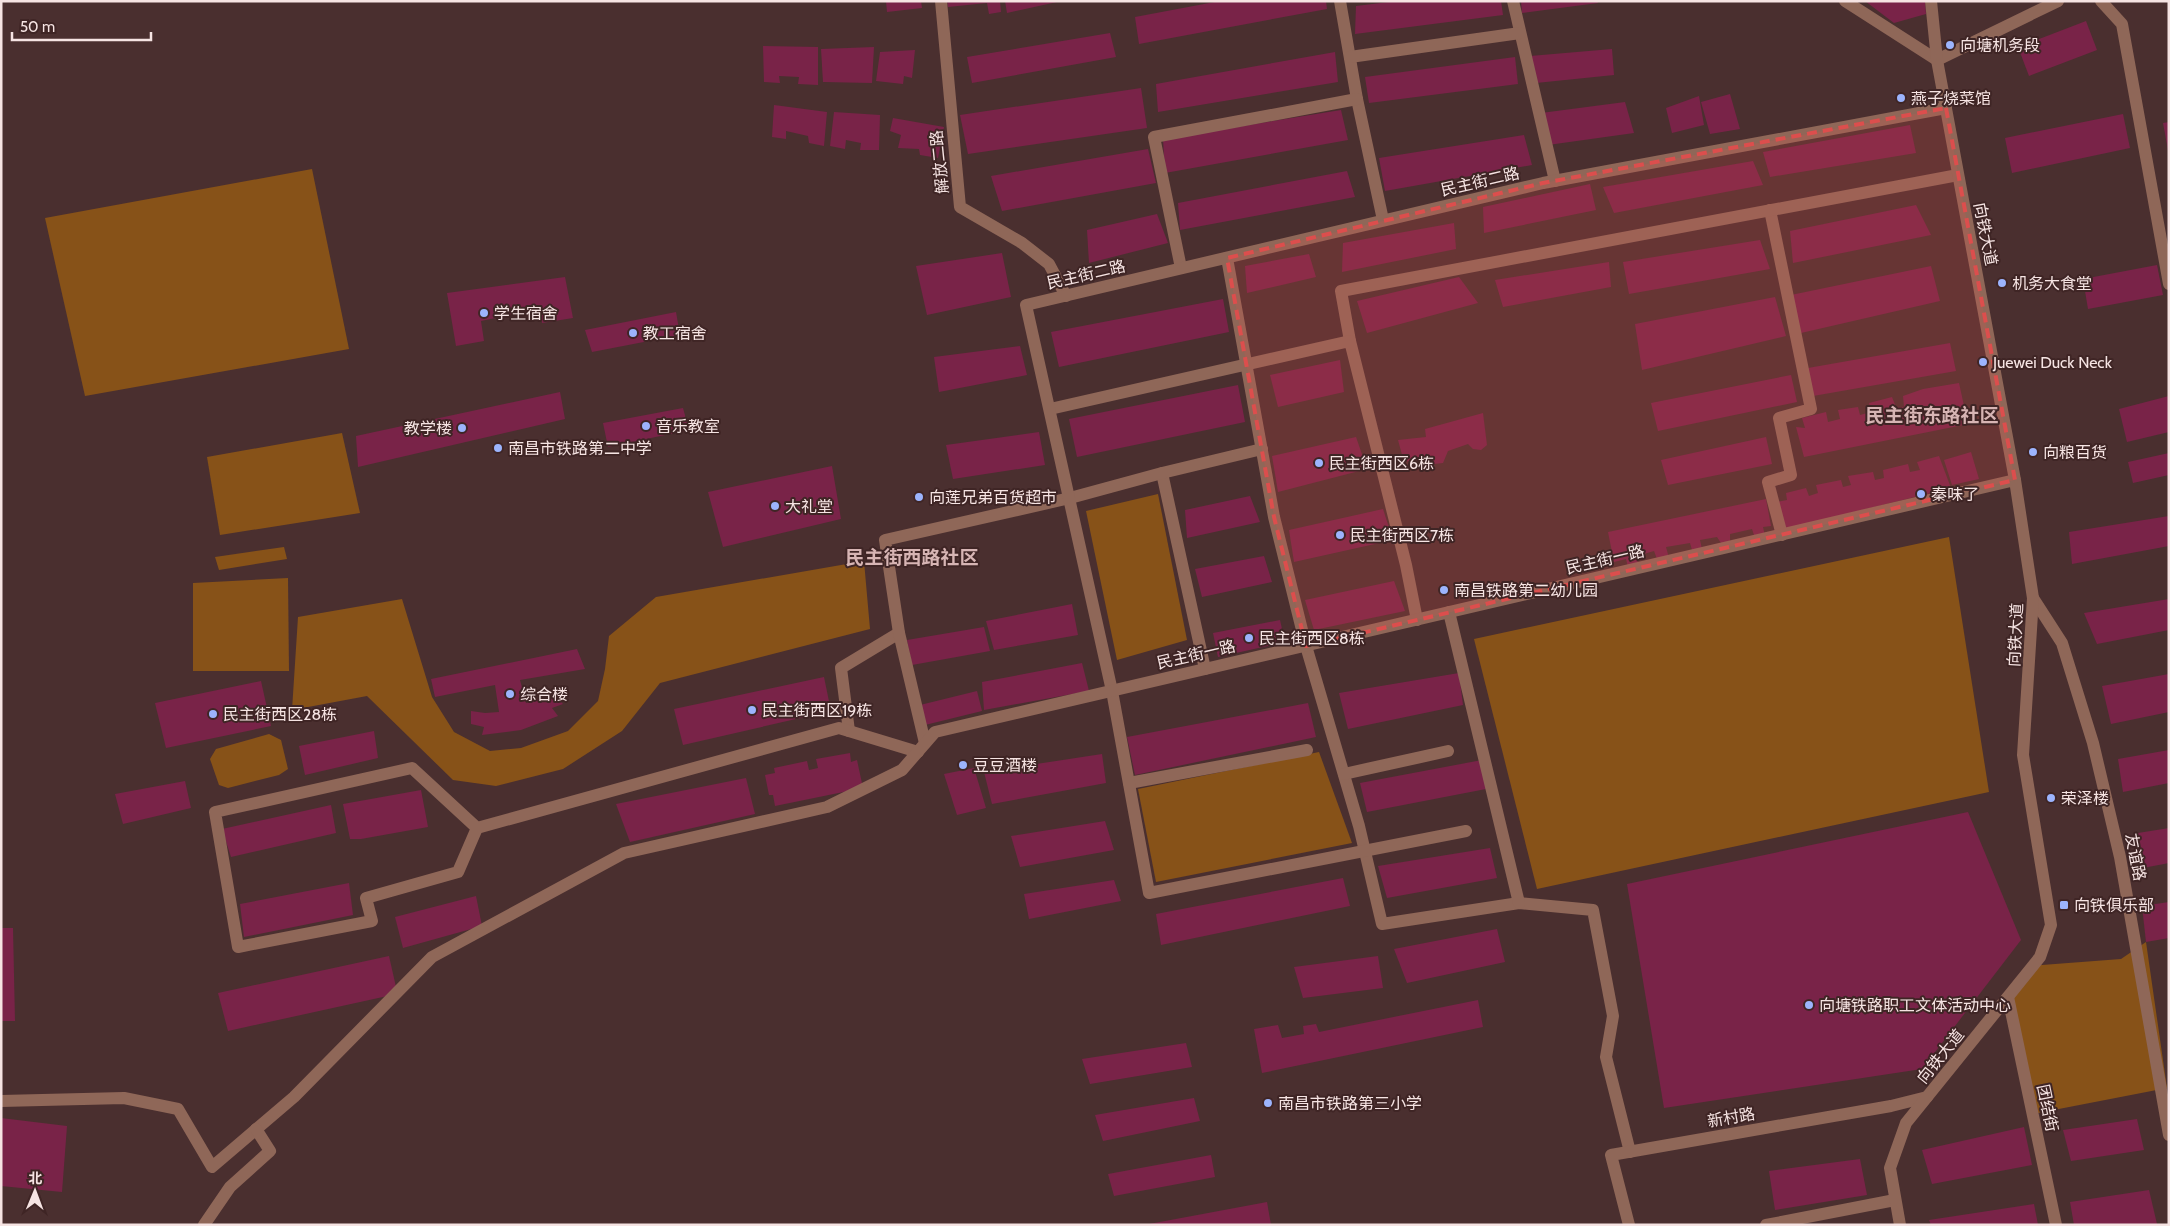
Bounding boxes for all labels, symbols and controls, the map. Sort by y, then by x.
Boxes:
scale bar [12,10,151,42]
text: 50 m [20,18,55,36]
place label: 向塘机务段 [1960,36,2040,55]
marker: 向塘机务段 [1944,39,1956,51]
place label: 燕子烧菜馆 [1911,89,1991,108]
marker: 燕子烧菜馆 [1895,92,1907,104]
street label: 解放二路 [927,129,952,195]
street label: 民主街二路 [1439,163,1521,200]
street label: 向铁大道 [1970,201,2001,267]
street label: 民主街二路 [1045,256,1127,293]
place label: 机务大食堂 [2012,274,2092,293]
marker: 机务大食堂 [1996,277,2008,289]
place label: 学生宿舍 [494,304,558,323]
marker: 学生宿舍 [478,307,490,319]
place label: 教工宿舍 [643,324,707,343]
marker: 教工宿舍 [627,327,639,339]
place label: Juewei Duck Neck [1992,353,2113,372]
marker: Juewei Duck Neck [1977,356,1989,368]
district label: 民主街东路社区 [1865,404,1999,427]
place label: 音乐教室 [656,417,720,436]
place label: 教学楼 [404,419,452,438]
marker: 音乐教室 [640,420,652,432]
marker: 教学楼 [456,422,468,434]
place label: 南昌市铁路第二中学 [508,439,652,458]
marker: 南昌市铁路第二中学 [492,442,504,454]
place label: 向粮百货 [2043,443,2107,462]
marker: 向粮百货 [2027,446,2039,458]
place label: 民主街西区6栋 [1329,454,1434,473]
marker: 民主街西区6栋 [1313,457,1325,469]
place label: 秦味了 [1931,485,1979,504]
place label: 向莲兄弟百货超市 [929,488,1057,507]
marker: 秦味了 [1915,488,1927,500]
marker: 向莲兄弟百货超市 [913,491,925,503]
place label: 大礼堂 [785,497,833,516]
marker: 大礼堂 [769,500,781,512]
place label: 民主街西区7栋 [1350,526,1454,545]
marker: 民主街西区7栋 [1334,529,1346,541]
street label: 民主街一路 [1564,541,1646,578]
district label: 民主街西路社区 [845,546,979,569]
place label: 南昌铁路第二幼儿园 [1454,581,1598,600]
marker: 南昌铁路第二幼儿园 [1438,584,1450,596]
street label: 向铁大道 [2004,603,2027,667]
place label: 民主街西区8栋 [1259,629,1365,648]
marker: 民主街西区8栋 [1243,632,1255,644]
street label: 民主街一路 [1155,636,1237,673]
place label: 综合楼 [520,685,568,704]
marker: 综合楼 [504,688,516,700]
place label: 民主街西区19栋 [762,701,872,720]
marker: 民主街西区19栋 [746,704,758,716]
place label: 民主街西区28栋 [223,705,337,724]
marker: 民主街西区28栋 [207,708,219,720]
place label: 豆豆酒楼 [973,756,1037,775]
marker: 豆豆酒楼 [957,759,969,771]
place label: 荣泽楼 [2061,789,2109,808]
marker: 荣泽楼 [2045,792,2057,804]
street label: 友谊路 [2122,832,2149,882]
place label: 向铁俱乐部 [2074,896,2154,915]
marker: 向铁俱乐部 [2058,899,2070,911]
place label: 向塘铁路职工文体活动中心 [1819,996,2011,1015]
marker: 向塘铁路职工文体活动中心 [1803,999,1815,1011]
street label: 向铁大道 [1913,1025,1968,1087]
street label: 团结街 [2033,1083,2062,1134]
place label: 南昌市铁路第三小学 [1278,1094,1422,1113]
marker: 南昌市铁路第三小学 [1262,1097,1274,1109]
street label: 新村路 [1706,1104,1756,1131]
north arrow [10,1166,60,1216]
text: 北 [28,1169,42,1187]

